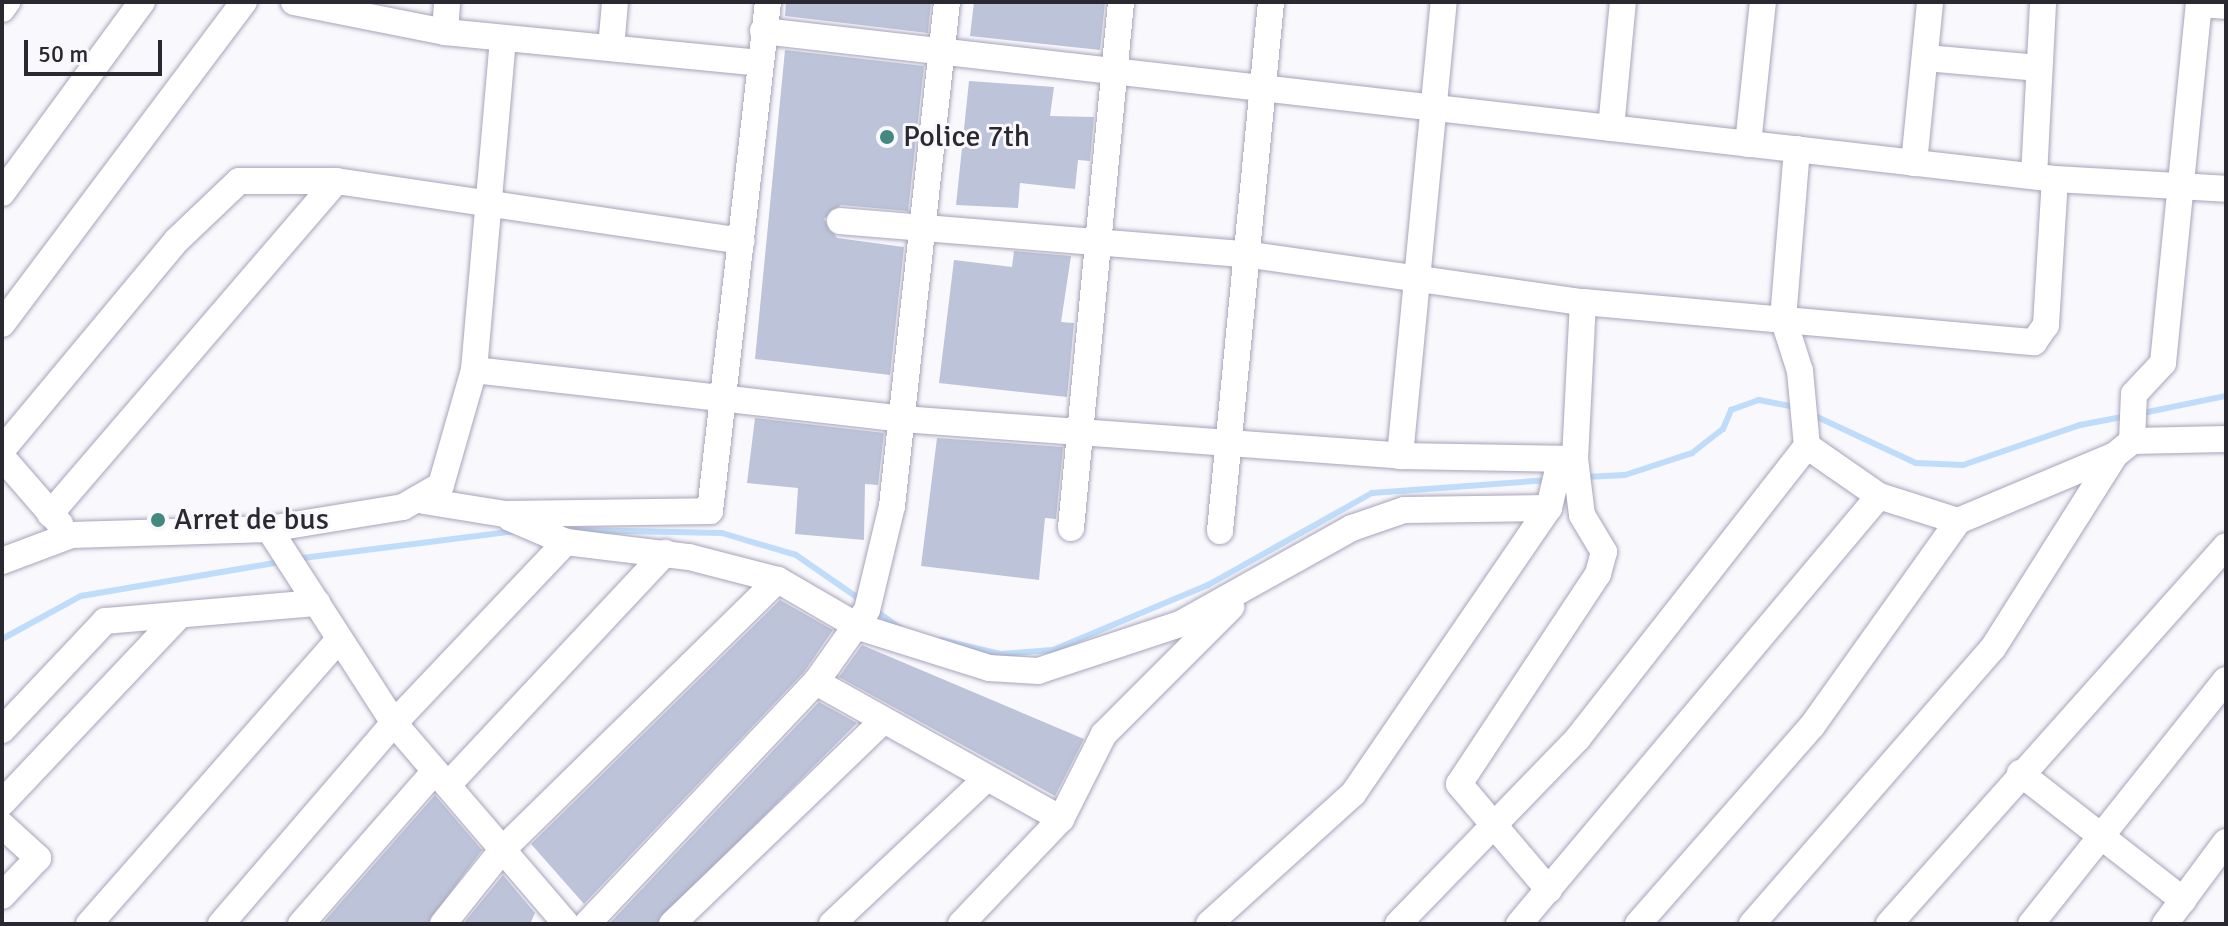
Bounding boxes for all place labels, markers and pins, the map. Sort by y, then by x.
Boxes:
place label: Police 7th [903,119,1030,155]
marker: Police 7th [878,128,896,146]
place label: Arret de bus [174,502,329,538]
marker: Arret de bus [149,511,167,529]

